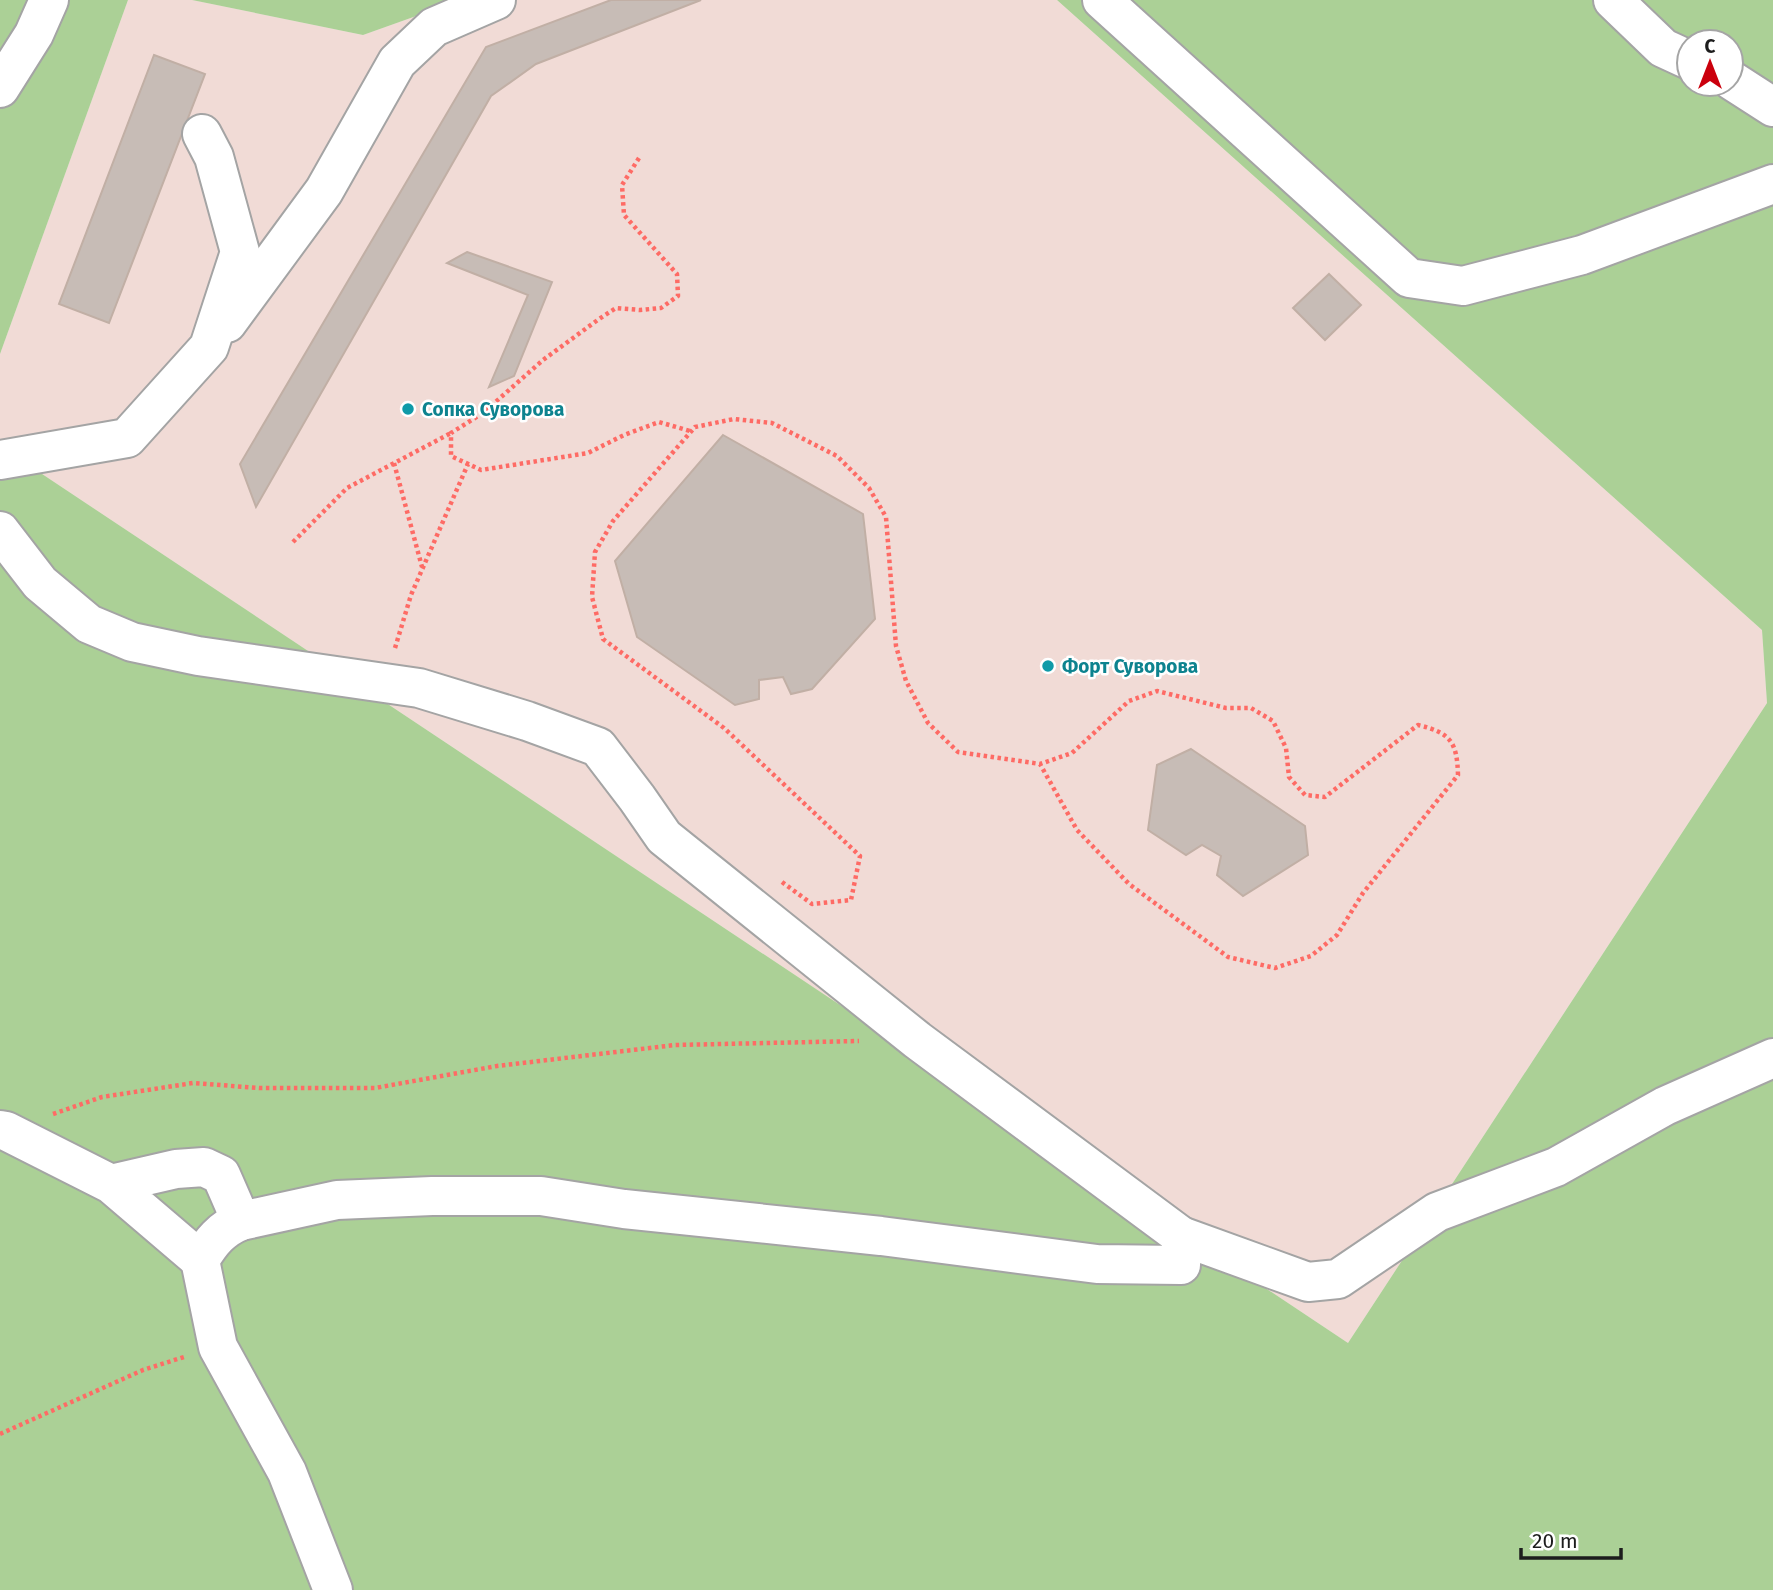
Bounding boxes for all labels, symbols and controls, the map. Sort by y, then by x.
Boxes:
north arrow [1675,28,1745,98]
text: С [1705,35,1716,58]
place label: Сопка Суворова [422,398,564,421]
marker: Сопка Суворова [400,401,416,417]
place label: Форт Суворова [1062,655,1198,678]
marker: Форт Суворова [1040,658,1056,674]
scale bar [1521,1516,1621,1560]
text: 20 m [1532,1528,1578,1554]

